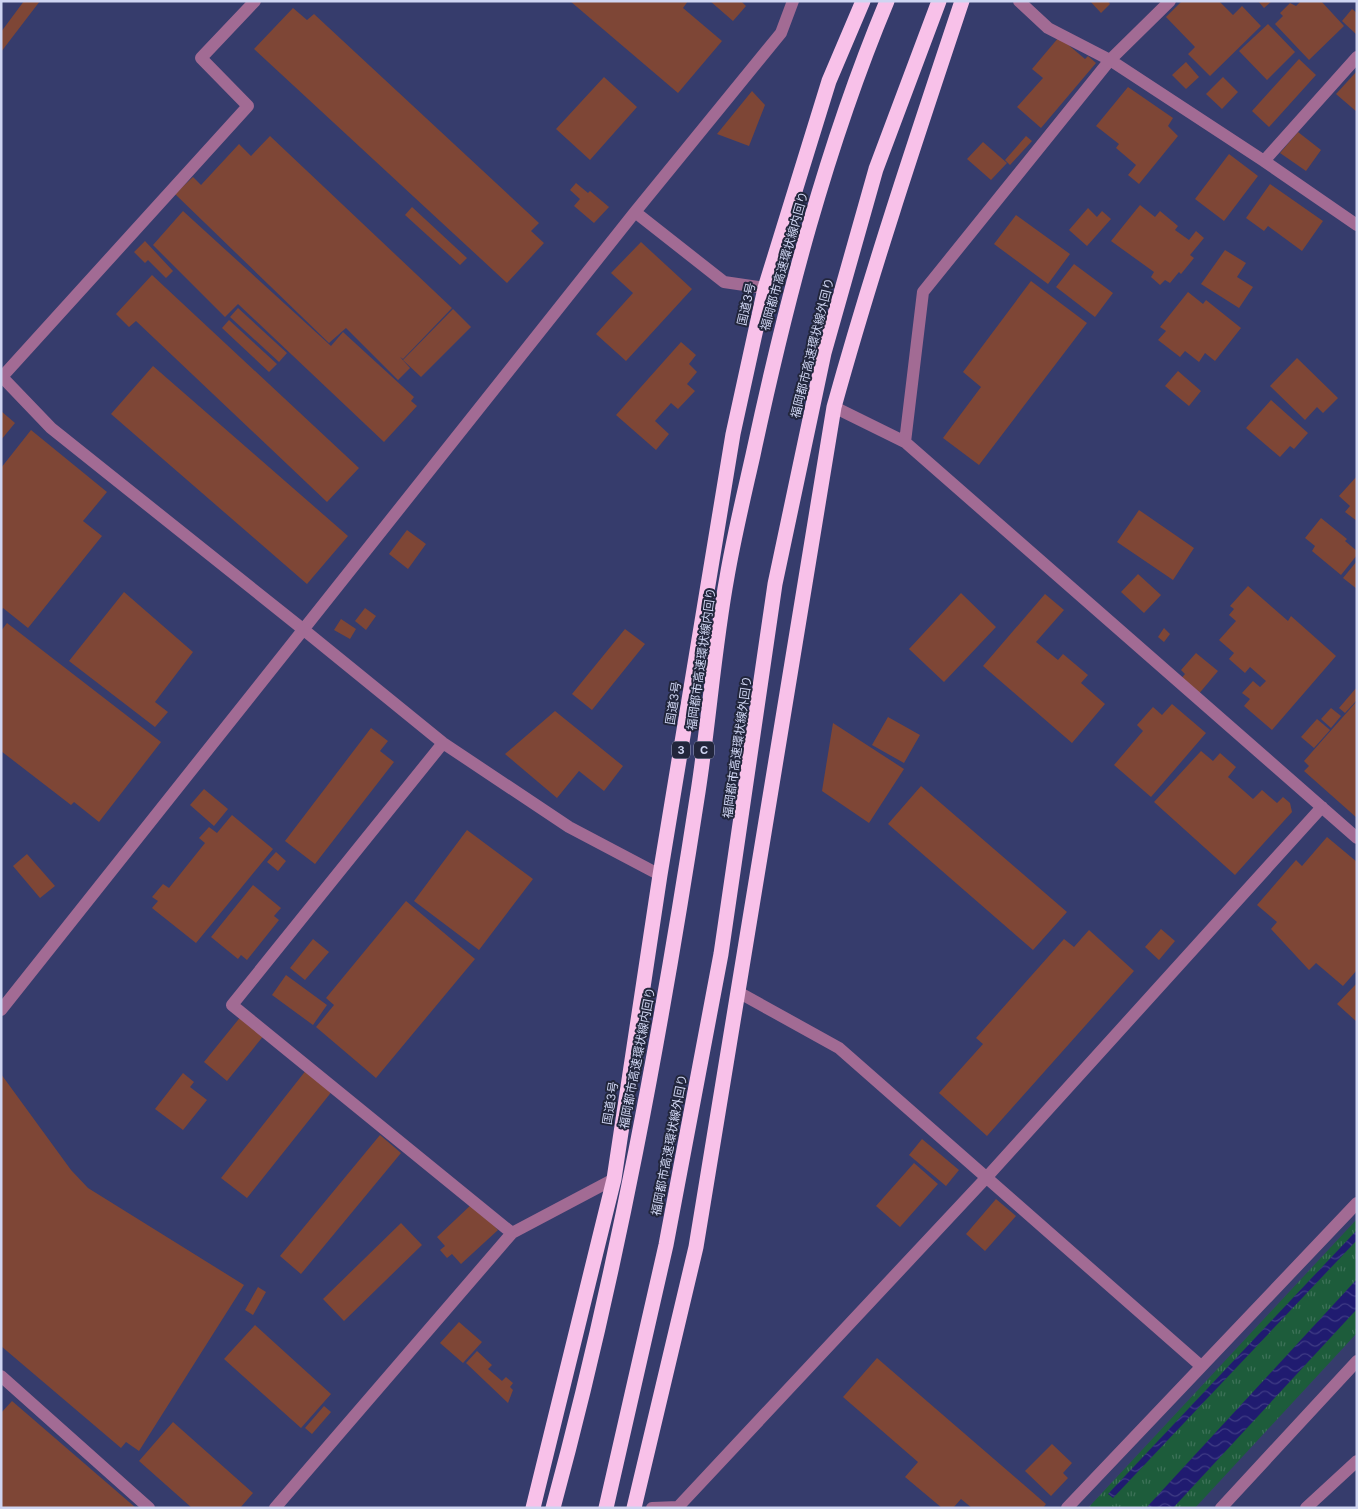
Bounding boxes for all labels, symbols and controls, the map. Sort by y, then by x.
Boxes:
street label: 福岡都市高速環状線内回り [757,190,811,332]
street label: 福岡都市高速環状線外回り [787,276,837,420]
street label: 国道3号 [734,281,758,327]
street label: 福岡都市高速環状線内回り [684,587,718,731]
street label: 福岡都市高速環状線外回り [720,675,754,819]
street label: 国道3号 [662,680,684,726]
road number: 3 [672,742,690,758]
road number: C [694,742,714,758]
street label: 福岡都市高速環状線内回り [616,986,658,1130]
street label: 福岡都市高速環状線外回り [648,1073,690,1217]
street label: 国道3号 [599,1080,621,1126]

